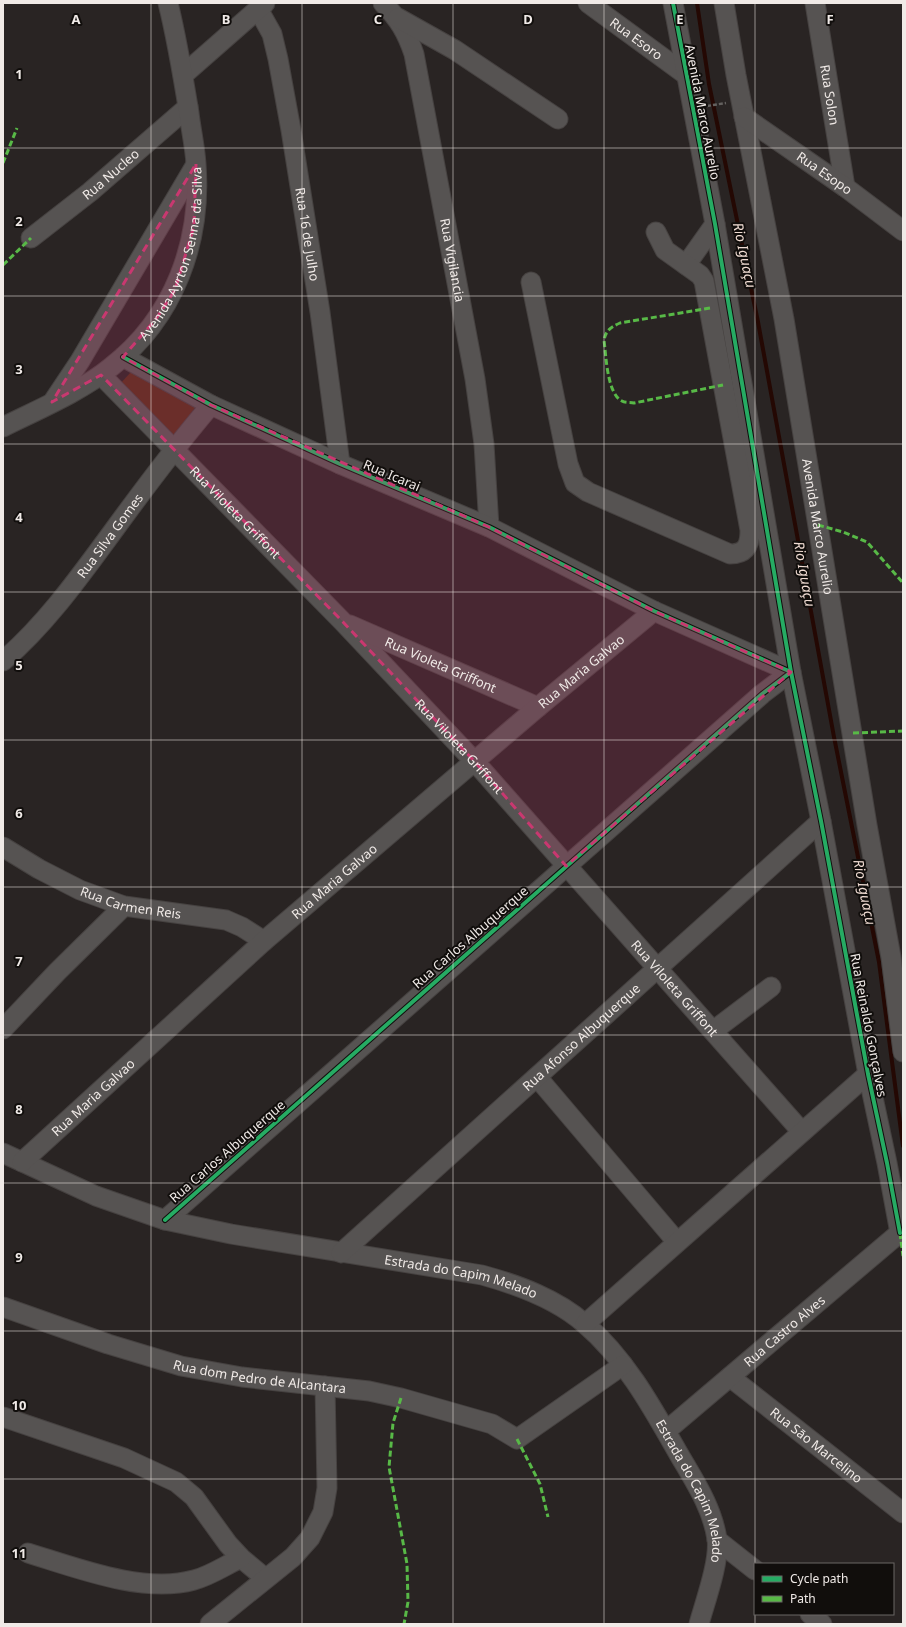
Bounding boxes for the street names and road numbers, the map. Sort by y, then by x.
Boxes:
street label: Rua Esoro [606,13,667,64]
street label: Avenida Marco Aurelio [681,43,725,181]
street label: Rua Solon [816,63,844,126]
street label: Rua Nucleo [78,145,143,204]
street label: Rua Esopo [793,147,856,199]
street label: Avenida Ayrton Senna da Silva [135,167,206,344]
street label: Rua 16 de Julho [291,186,324,282]
street label: Rua Vigilancia [436,217,469,304]
street label: Rua Icarai [361,455,423,495]
street label: Avenida Marco Aurelio [798,457,838,596]
street label: Rua Viloleta Griffont [186,462,285,563]
street label: Rua Silva Gomes [73,490,147,582]
street label: Rua Maria Galvao [534,630,628,712]
street label: Rua Violeta Griffont [382,632,499,697]
street label: Rua Viloleta Griffont [411,695,508,798]
street label: Rua Maria Galvao [288,839,381,923]
street label: Rua Carmen Reis [78,882,182,923]
street label: Rua Carlos Albuquerque [408,882,532,992]
street label: Rua Viloleta Griffont [627,936,723,1040]
street label: Rua Reinaldo Gonçalves [846,952,892,1098]
street label: Rua Afonso Albuquerque [518,979,644,1095]
street label: Rua Maria Galvao [47,1054,139,1140]
street label: Rua Carlos Albuquerque [165,1096,289,1206]
street label: Estrada do Capim Melado [383,1250,540,1302]
street label: Rua Castro Alves [740,1291,829,1370]
street label: Rua dom Pedro de Alcantara [171,1355,347,1397]
street label: Rua Sāo Marcelino [767,1403,867,1487]
street label: Estrada do Capim Melado [652,1416,726,1564]

